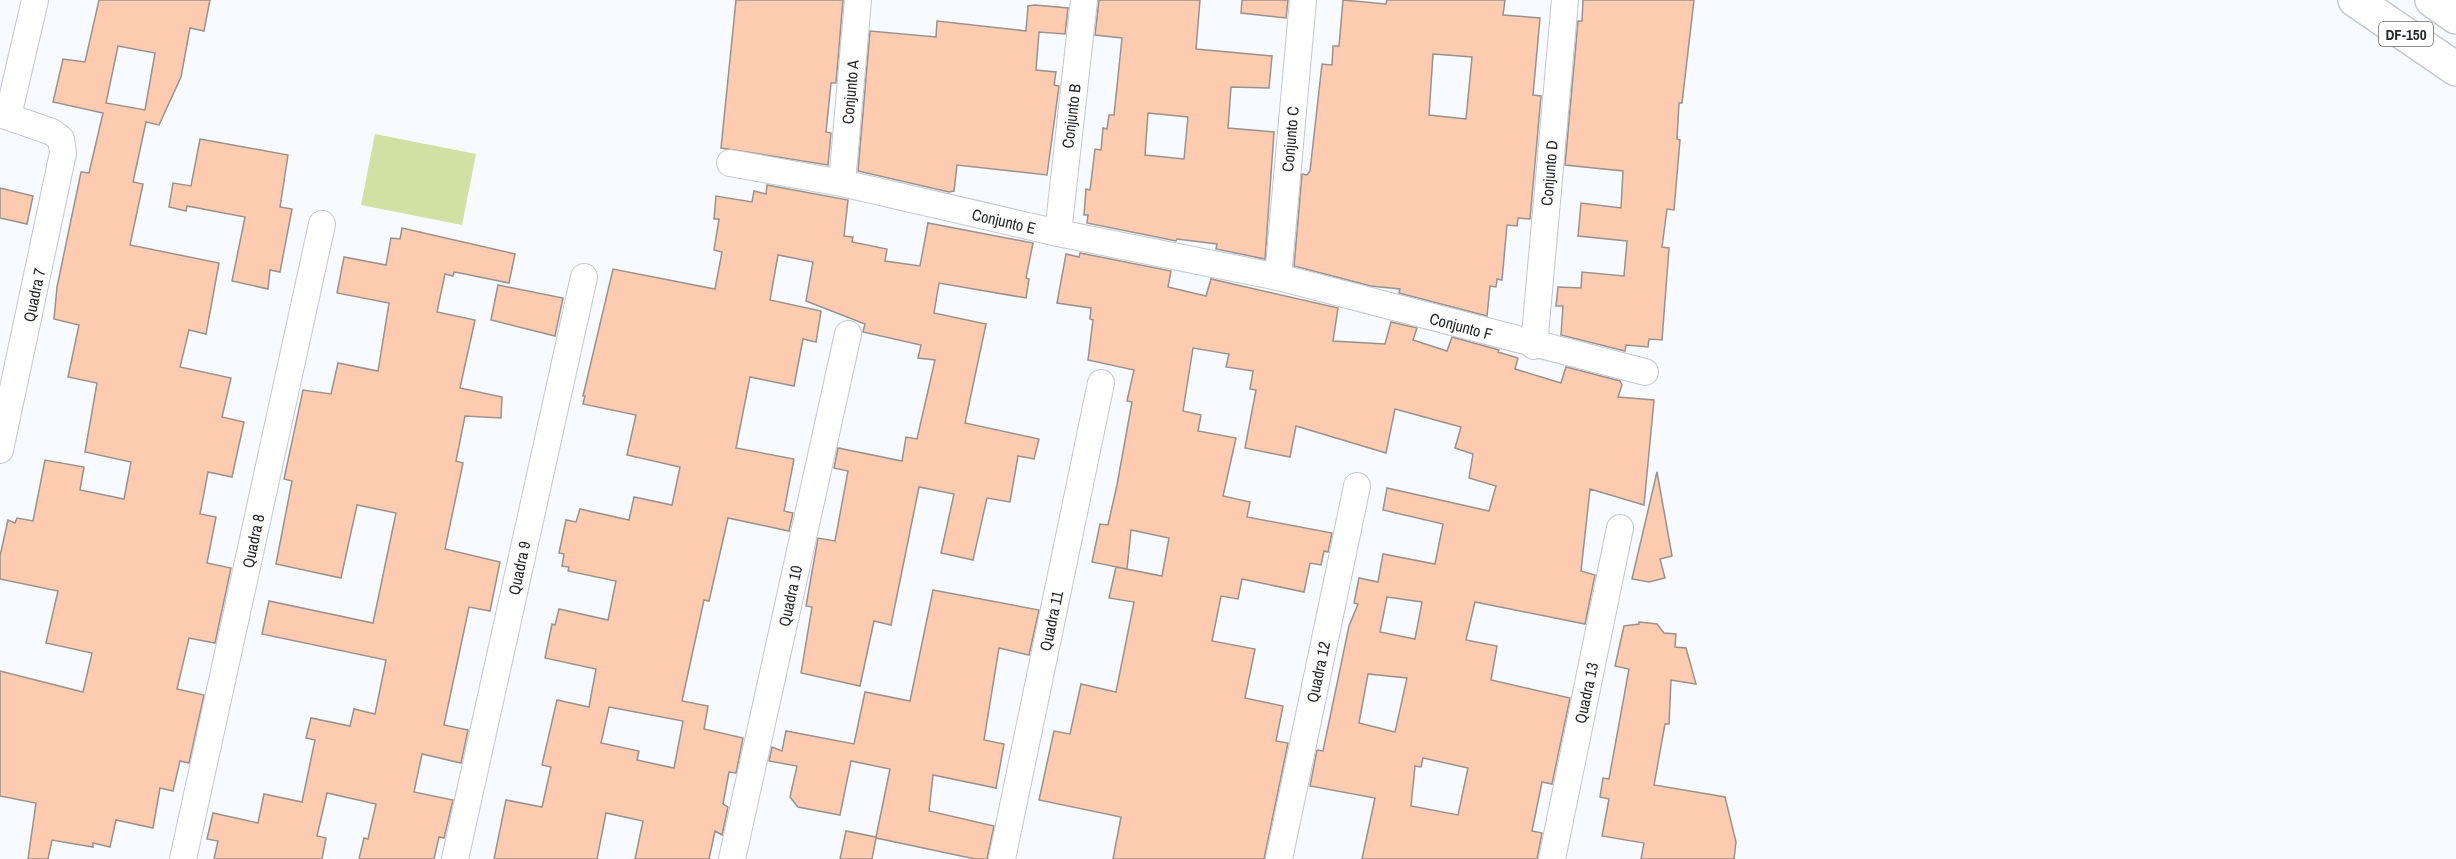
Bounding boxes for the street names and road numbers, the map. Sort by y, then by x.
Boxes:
road number: DF-150 [2379,22,2433,46]
street label: Conjunto A [836,59,864,125]
street label: Conjunto B [1056,82,1086,150]
street label: Conjunto C [1276,105,1304,173]
street label: Conjunto D [1535,139,1563,207]
street label: Conjunto E [970,203,1038,239]
street label: Quadra 7 [18,266,50,324]
street label: Conjunto F [1427,307,1495,345]
street label: Quadra 8 [237,512,269,570]
street label: Quadra 9 [503,539,535,597]
street label: Quadra 10 [773,563,807,629]
street label: Quadra 11 [1034,588,1068,653]
street label: Quadra 12 [1301,639,1335,705]
street label: Quadra 13 [1569,660,1603,726]

